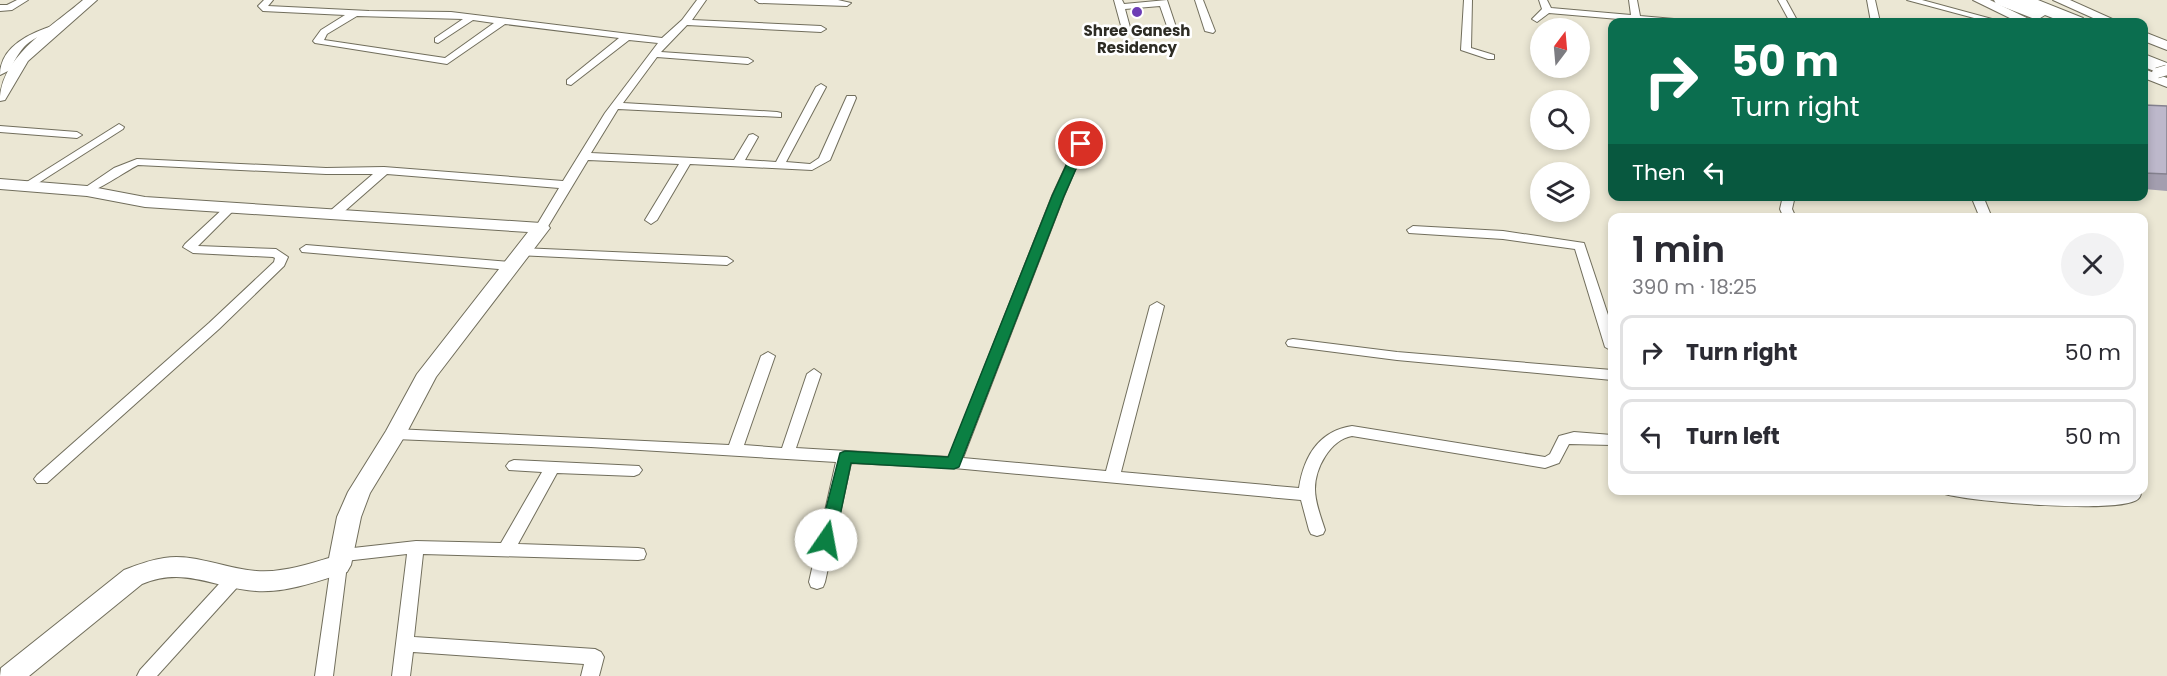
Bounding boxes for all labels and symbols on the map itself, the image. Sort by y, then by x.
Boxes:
marker: Shree Ganesh Residency [1130,5,1144,19]
north arrow [1530,18,1590,78]
place label: Shree Ganesh Residency [1084,20,1190,58]
pin [1055,118,1106,169]
position arrow [794,508,858,572]

